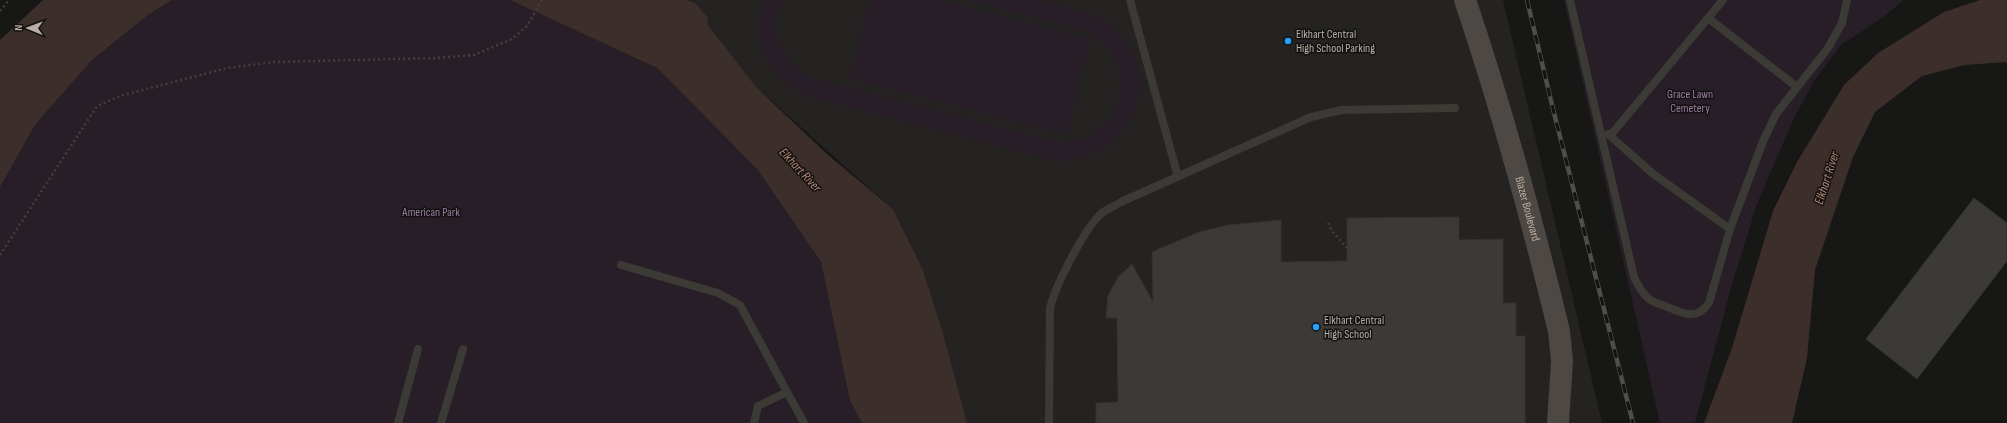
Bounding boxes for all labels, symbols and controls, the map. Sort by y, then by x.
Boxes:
north arrow [8,8,48,48]
text: N [12,25,25,31]
place label: Elkhart Central High School Parking [1296,27,1375,56]
marker: Elkhart Central High School Parking [1283,36,1293,46]
park label: Grace Lawn Cemetery [1667,87,1713,116]
water label: Elkhart River [776,145,825,196]
water label: Elkhart River [1811,148,1843,206]
street label: Blazer Boulevard [1512,175,1544,243]
park label: American Park [401,205,460,220]
place label: Elkhart Central High School [1324,313,1384,342]
marker: Elkhart Central High School [1311,322,1321,332]

